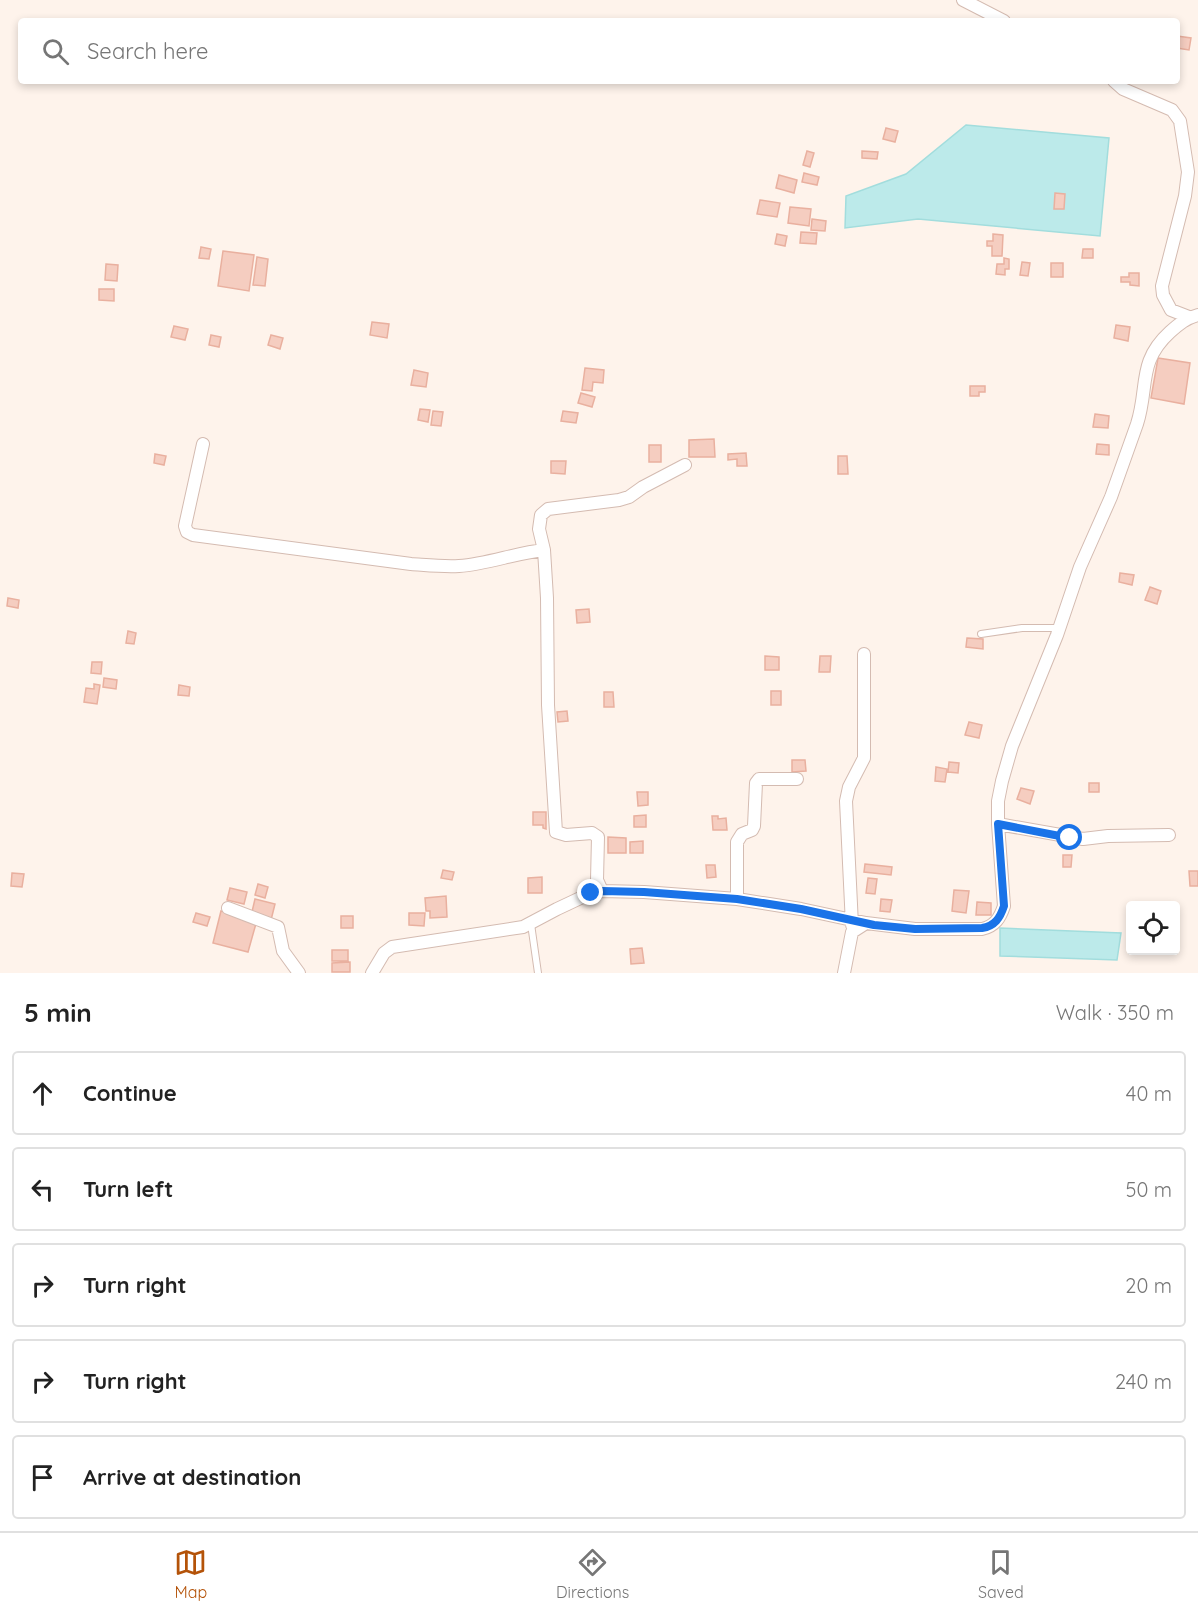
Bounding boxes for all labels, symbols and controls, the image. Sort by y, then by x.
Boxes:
search box [18,18,1180,84]
icon: search [39,35,72,68]
text: Search here [87,37,208,65]
route start [1056,824,1082,850]
route end [577,879,603,905]
map controls [1126,901,1180,955]
button: locate [1126,901,1180,955]
text: 5 min [24,996,92,1029]
text: Walk · 350 m [1056,1000,1174,1025]
icon: ahead [26,1077,59,1110]
text: Continue [83,1079,177,1107]
text: 40 m [1126,1081,1172,1106]
icon: left [26,1173,59,1206]
text: Turn left [83,1175,173,1203]
text: 50 m [1126,1177,1172,1202]
icon: right [26,1269,59,1302]
text: Turn right [83,1271,187,1299]
text: 20 m [1125,1273,1172,1298]
icon: right [26,1365,59,1398]
text: Turn right [83,1367,187,1395]
text: 240 m [1115,1369,1172,1394]
icon: arrive [26,1461,59,1494]
text: Arrive at destination [83,1463,301,1491]
tab: Map [174,1546,207,1602]
tab: Directions [556,1546,629,1602]
tab: Saved [978,1546,1024,1602]

